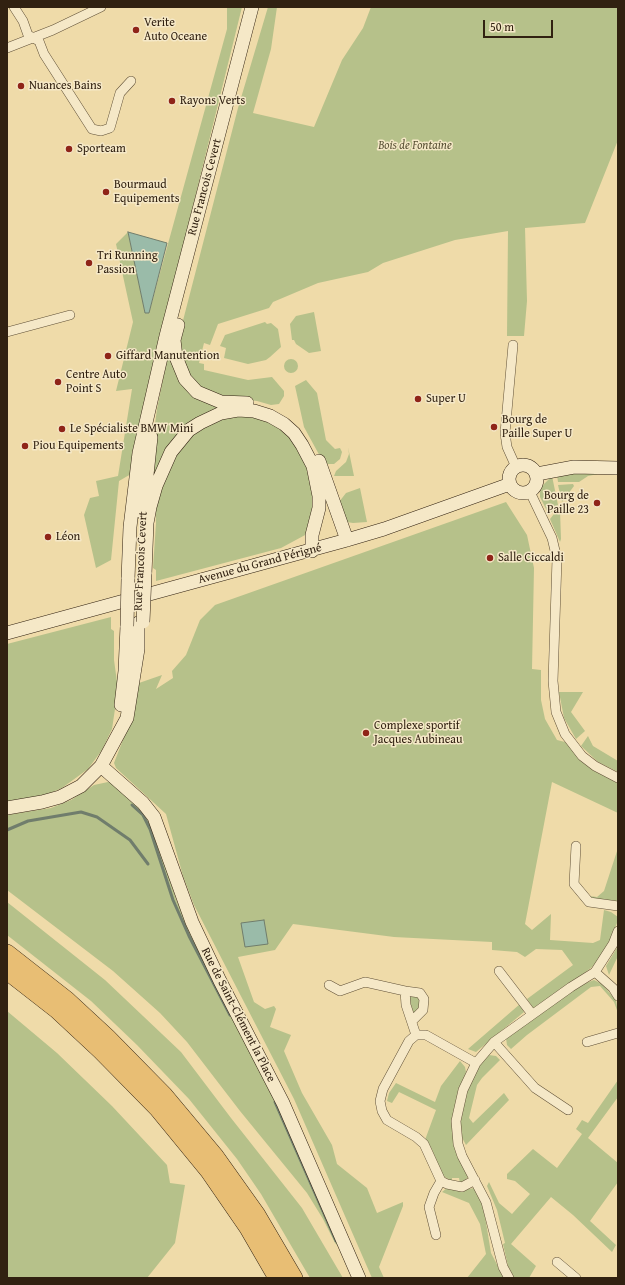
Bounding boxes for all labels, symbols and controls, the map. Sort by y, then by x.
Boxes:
scale bar [485,12,555,38]
place label: Verite Auto Oceane [144,16,207,44]
text: 50 m [490,18,514,35]
marker: Verite Auto Oceane [131,25,141,35]
place label: Nuances Bains [29,79,101,93]
marker: Nuances Bains [16,81,26,91]
place label: Rayons Verts [180,94,245,108]
marker: Rayons Verts [167,96,177,106]
street label: Rue Francois Cevert [185,137,225,237]
park label: Bois de Fontaine [378,139,452,153]
place label: Sporteam [77,142,126,156]
marker: Sporteam [64,144,74,154]
place label: Bourmaud Equipements [114,178,180,206]
marker: Bourmaud Equipements [101,187,111,197]
place label: Tri Running Passion [97,249,158,277]
marker: Tri Running Passion [84,258,94,268]
place label: Giffard Manutention [116,349,219,363]
marker: Giffard Manutention [103,351,113,361]
place label: Centre Auto Point S [66,368,126,396]
marker: Centre Auto Point S [53,377,63,387]
place label: Super U [426,392,466,406]
marker: Super U [413,394,423,404]
place label: Bourg de Paille Super U [502,413,572,441]
place label: Le Spécialiste BMW Mini [70,422,193,436]
marker: Bourg de Paille Super U [489,422,499,432]
marker: Le Spécialiste BMW Mini [57,424,67,434]
place label: Piou Equipements [33,439,124,453]
marker: Piou Equipements [20,441,30,451]
place label: Bourg de Paille 23 [544,489,589,517]
marker: Bourg de Paille 23 [592,498,602,508]
street label: Rue Francois Cevert [131,511,151,611]
place label: Léon [56,530,80,544]
marker: Léon [43,532,53,542]
street label: Avenue du Grand Périgné [197,541,323,587]
place label: Salle Ciccaldi [498,551,564,565]
marker: Salle Ciccaldi [485,553,495,563]
place label: Complexe sportif Jacques Aubineau [374,719,462,747]
marker: Complexe sportif Jacques Aubineau [361,728,371,738]
street label: Rue de Saint-Clément la Place [198,945,278,1085]

